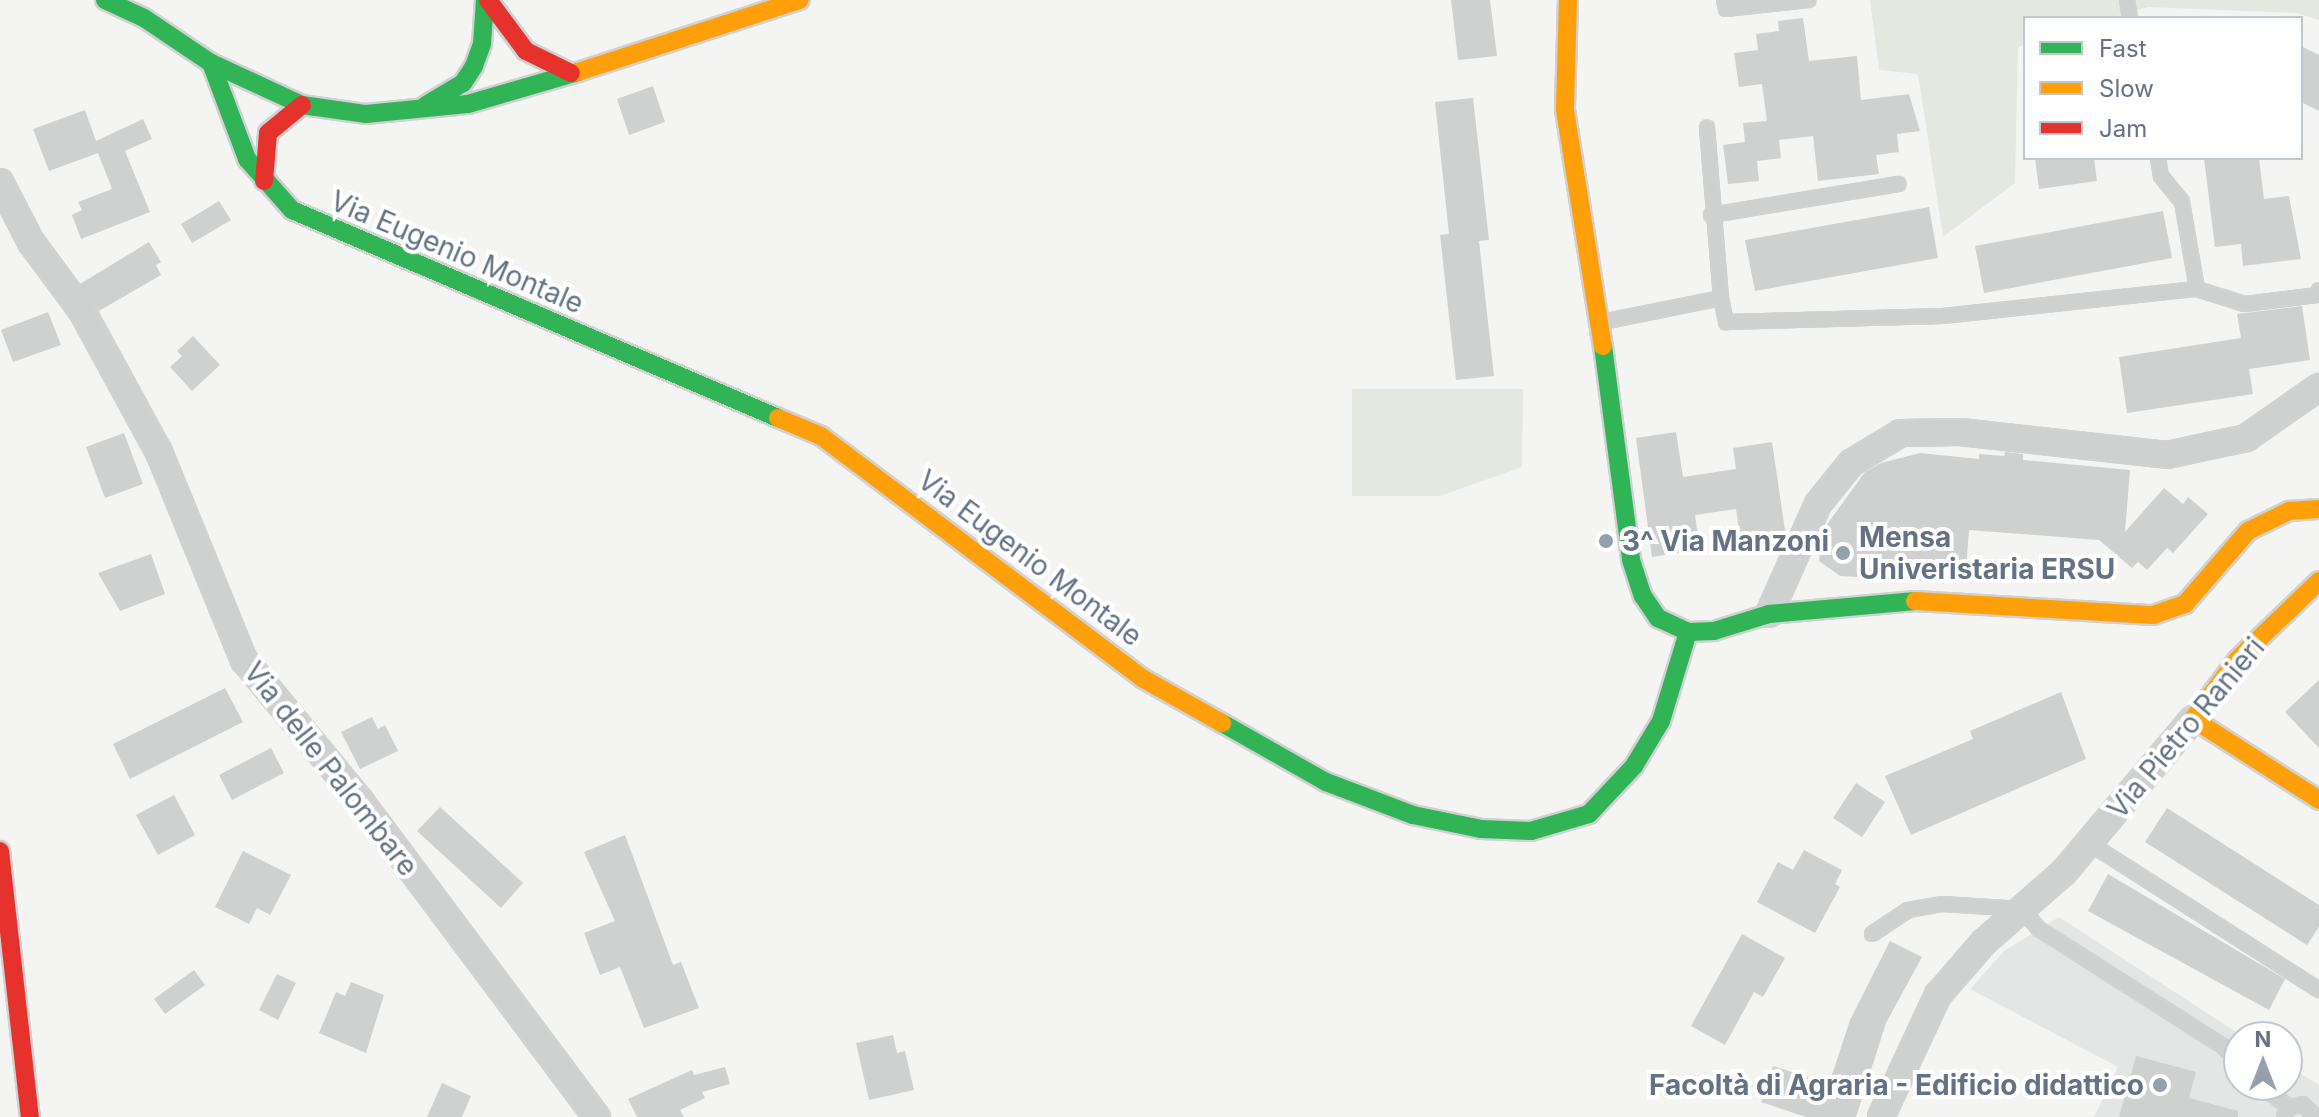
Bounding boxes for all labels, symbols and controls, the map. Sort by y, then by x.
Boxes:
legend [2023,16,2303,160]
text: Fast [2099,34,2147,63]
text: Slow [2099,74,2154,103]
text: Jam [2099,114,2147,143]
street label: Via Eugenio Montale [326,184,588,320]
street label: Via Eugenio Montale [912,463,1148,653]
place label: Mensa Univeristaria ERSU [1859,520,2115,586]
place label: 3^ Via Manzoni [1622,524,1829,558]
marker: 3^ Via Manzoni [1597,532,1615,550]
marker: Mensa Univeristaria ERSU [1834,544,1852,562]
street label: Via Pietro Ranieri [2101,631,2271,825]
street label: Via delle Palombare [237,655,425,883]
north arrow [2223,1021,2303,1101]
text: N [2255,1026,2271,1052]
place label: Facoltà di Agraria - Edificio didattico [1649,1068,2144,1102]
marker: Facoltà di Agraria - Edificio didattico [2151,1076,2169,1094]

